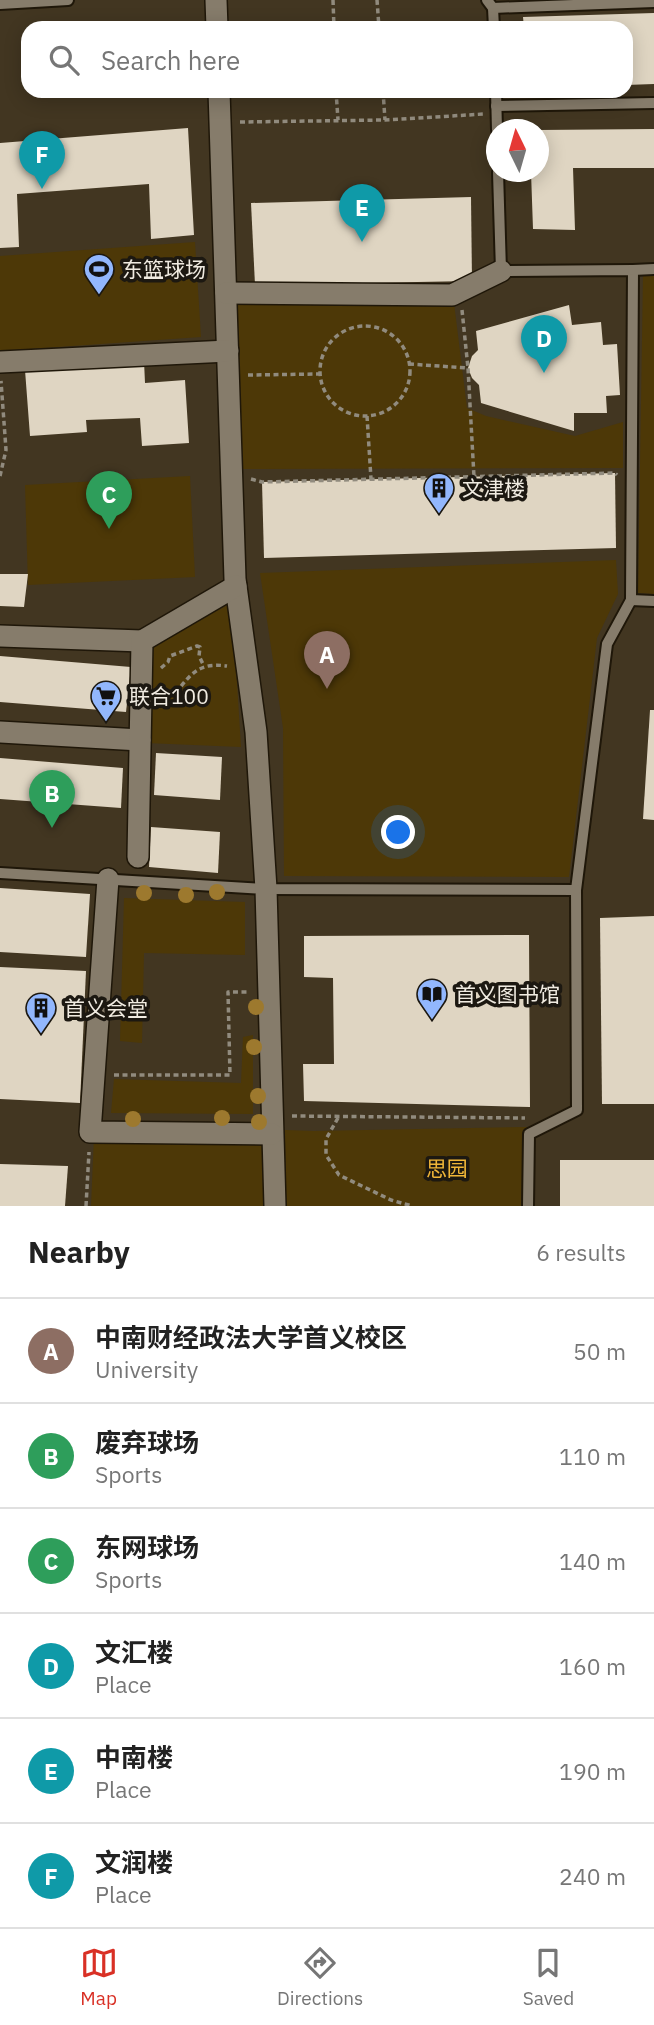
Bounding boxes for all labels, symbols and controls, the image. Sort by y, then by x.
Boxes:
search box [21,21,633,98]
icon: search [45,41,83,79]
text: Search here [101,43,240,77]
north arrow [486,119,549,182]
pin: F [19,131,65,189]
pin: E [339,184,385,242]
sports icon: 东篮球场 [82,252,116,296]
place label: 东篮球场 [122,255,206,283]
pin: D [521,315,567,373]
pin: C [86,471,132,529]
building icon: 文津楼 [422,471,456,515]
place label: 文津楼 [462,474,525,502]
pin: A [304,631,350,689]
supermarket icon: 联合100 [89,679,123,723]
place label: 联合100 [129,682,209,710]
pin: B [29,770,75,828]
your location [381,815,415,849]
library icon: 首义图书馆 [415,977,449,1021]
place label: 首义图书馆 [455,980,560,1008]
building icon: 首义会堂 [24,991,58,1035]
place label: 首义会堂 [64,994,148,1022]
park label: 思园 [426,1154,468,1182]
text: Nearby [28,1232,130,1271]
text: 6 results [536,1237,626,1267]
text: 中南财经政法大学首义校区 [95,1320,407,1354]
text: A [43,1336,59,1366]
text: 50 m [573,1336,626,1366]
text: University [95,1354,198,1384]
text: 废弃球场 [95,1425,199,1459]
text: B [43,1441,59,1471]
text: 110 m [559,1441,626,1471]
text: Sports [95,1459,162,1489]
text: 东网球场 [95,1530,199,1564]
text: C [44,1546,58,1576]
text: 140 m [559,1546,626,1576]
text: Sports [95,1564,162,1594]
text: 文汇楼 [95,1635,173,1669]
text: D [43,1651,59,1681]
text: 160 m [559,1651,626,1681]
text: Place [95,1669,152,1699]
text: 中南楼 [95,1740,173,1774]
text: E [44,1756,58,1786]
text: 190 m [559,1756,626,1786]
text: Place [95,1774,152,1804]
text: 文润楼 [95,1845,173,1879]
text: F [44,1861,58,1891]
text: 240 m [559,1861,626,1891]
text: Place [95,1879,152,1909]
tab: Map [80,1944,118,2010]
tab: Directions [277,1944,363,2010]
tab: Saved [523,1944,574,2010]

